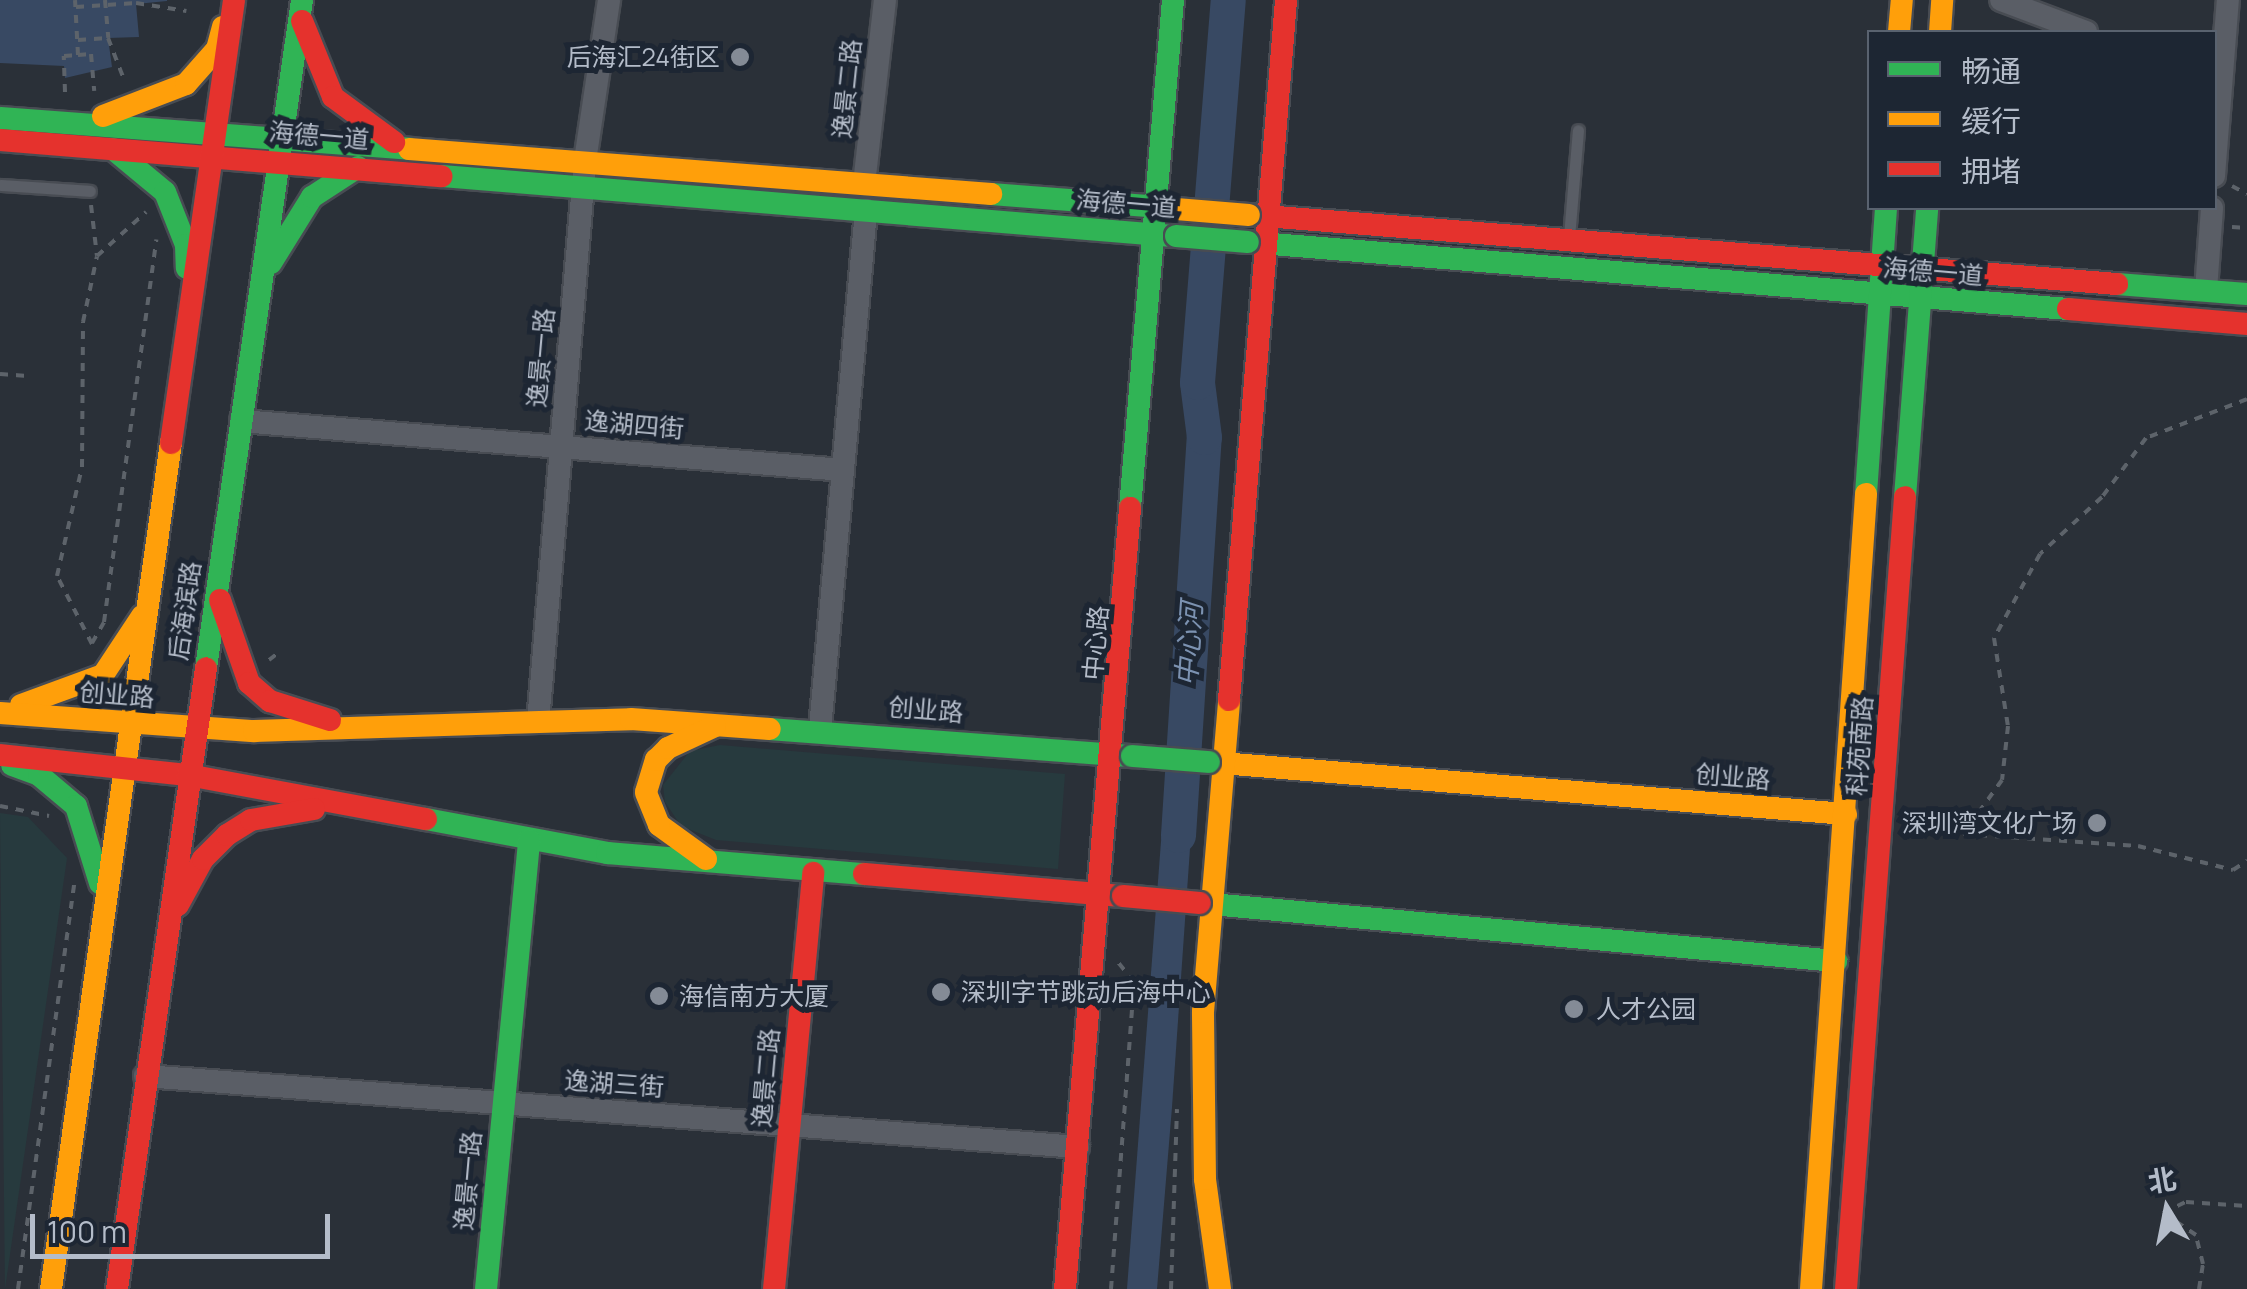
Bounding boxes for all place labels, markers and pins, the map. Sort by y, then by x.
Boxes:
place label: 后海汇24街区 [567,42,720,72]
marker: 后海汇24街区 [729,46,751,68]
place label: 深圳湾文化广场 [1902,808,2077,838]
marker: 深圳湾文化广场 [2086,812,2108,834]
place label: 深圳字节跳动后海中心 [961,977,1211,1007]
place label: 海信南方大厦 [679,981,829,1011]
marker: 深圳字节跳动后海中心 [930,981,952,1003]
marker: 海信南方大厦 [648,985,670,1007]
place label: 人才公园 [1596,994,1696,1024]
marker: 人才公园 [1561,996,1587,1022]

